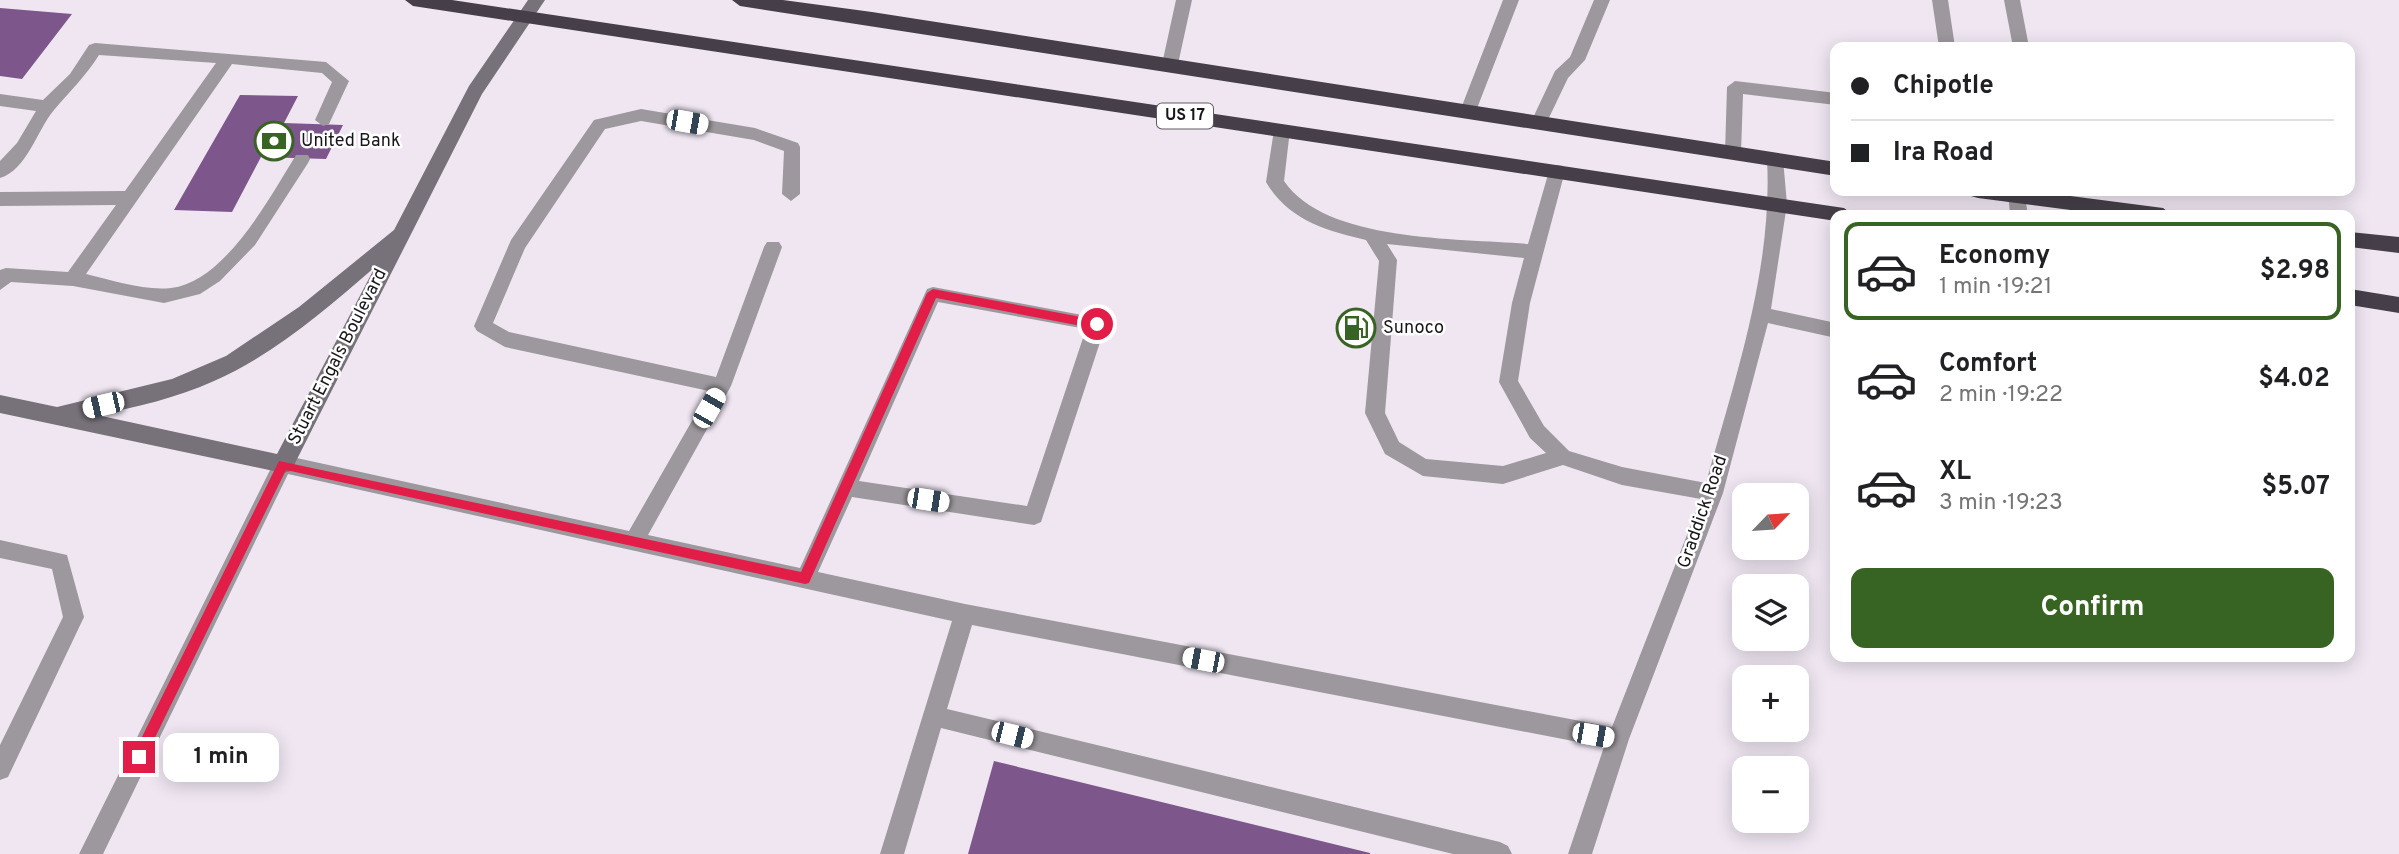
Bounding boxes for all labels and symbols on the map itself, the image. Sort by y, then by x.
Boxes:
road number: US 17 [1157,104,1213,128]
car [665,108,710,136]
bank icon: United Bank [253,120,295,162]
place label: United Bank [301,130,400,153]
street label: Stuart Engals Boulevard [284,265,392,449]
fuel station icon: Sunoco [1335,307,1377,349]
route start [1081,308,1113,340]
place label: Sunoco [1383,317,1444,340]
car [690,385,729,431]
car [81,390,126,420]
street label: Graddick Road [1673,452,1733,572]
north arrow [1732,483,1810,560]
car [906,486,951,514]
car [1181,646,1226,674]
car [990,720,1035,750]
car [1571,721,1616,749]
callout: 1 min [164,732,279,782]
route end [123,741,155,773]

